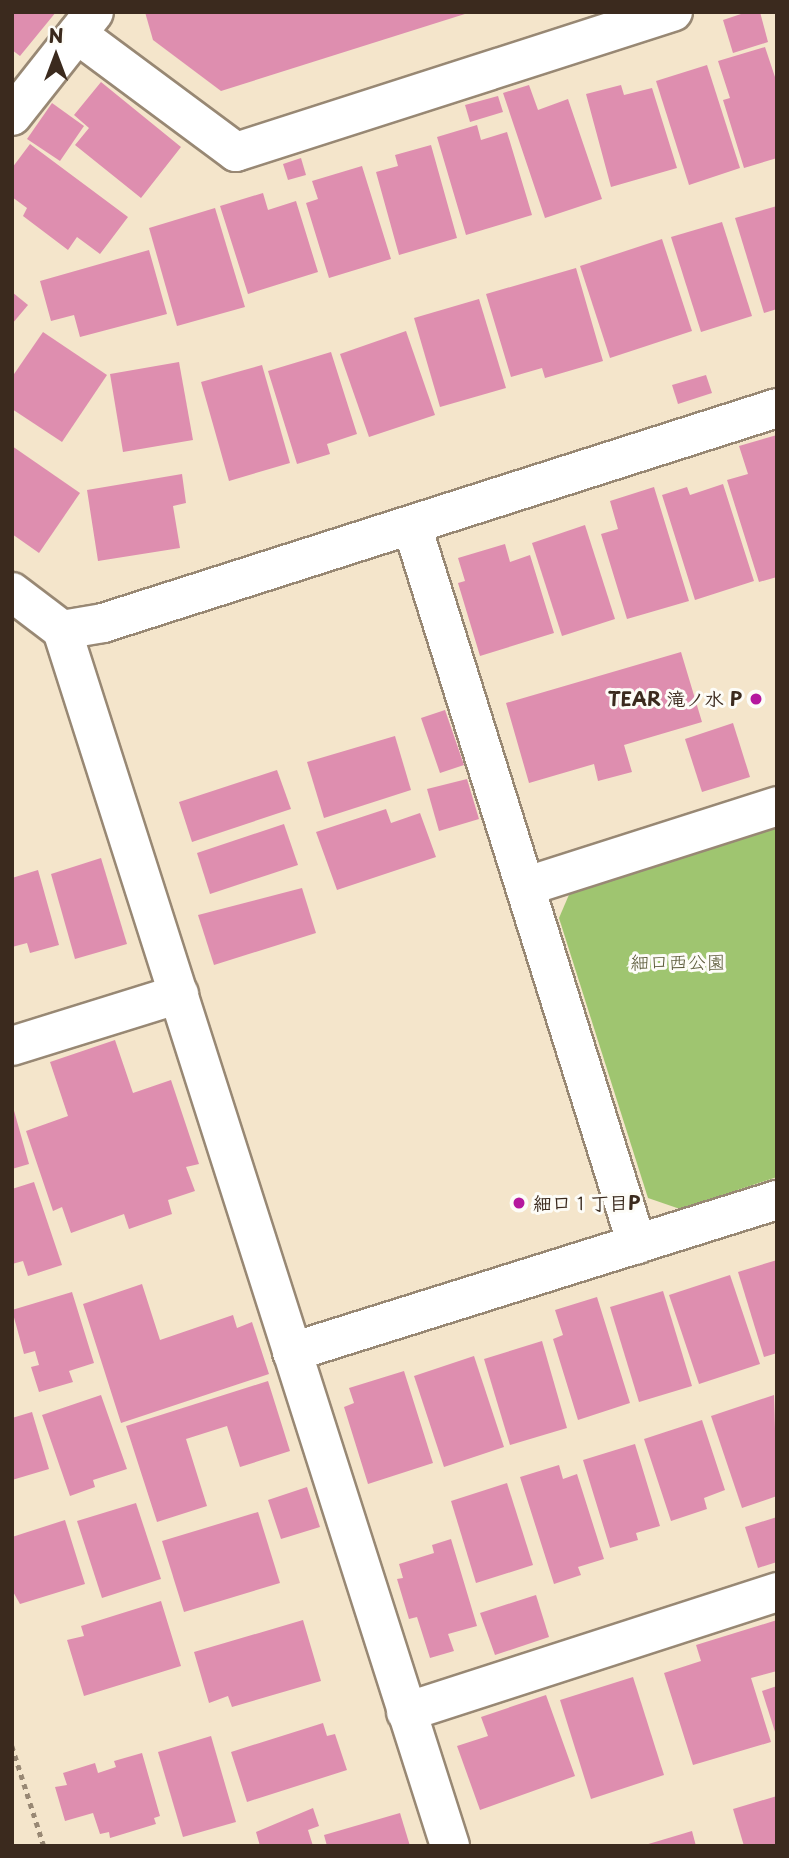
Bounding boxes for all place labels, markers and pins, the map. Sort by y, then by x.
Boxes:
place label: TEAR 滝ノ水 P [608,688,742,710]
marker: TEAR 滝ノ水 P [748,691,764,707]
place label: 細口１丁目P [533,1192,640,1214]
marker: 細口１丁目P [511,1195,527,1211]

